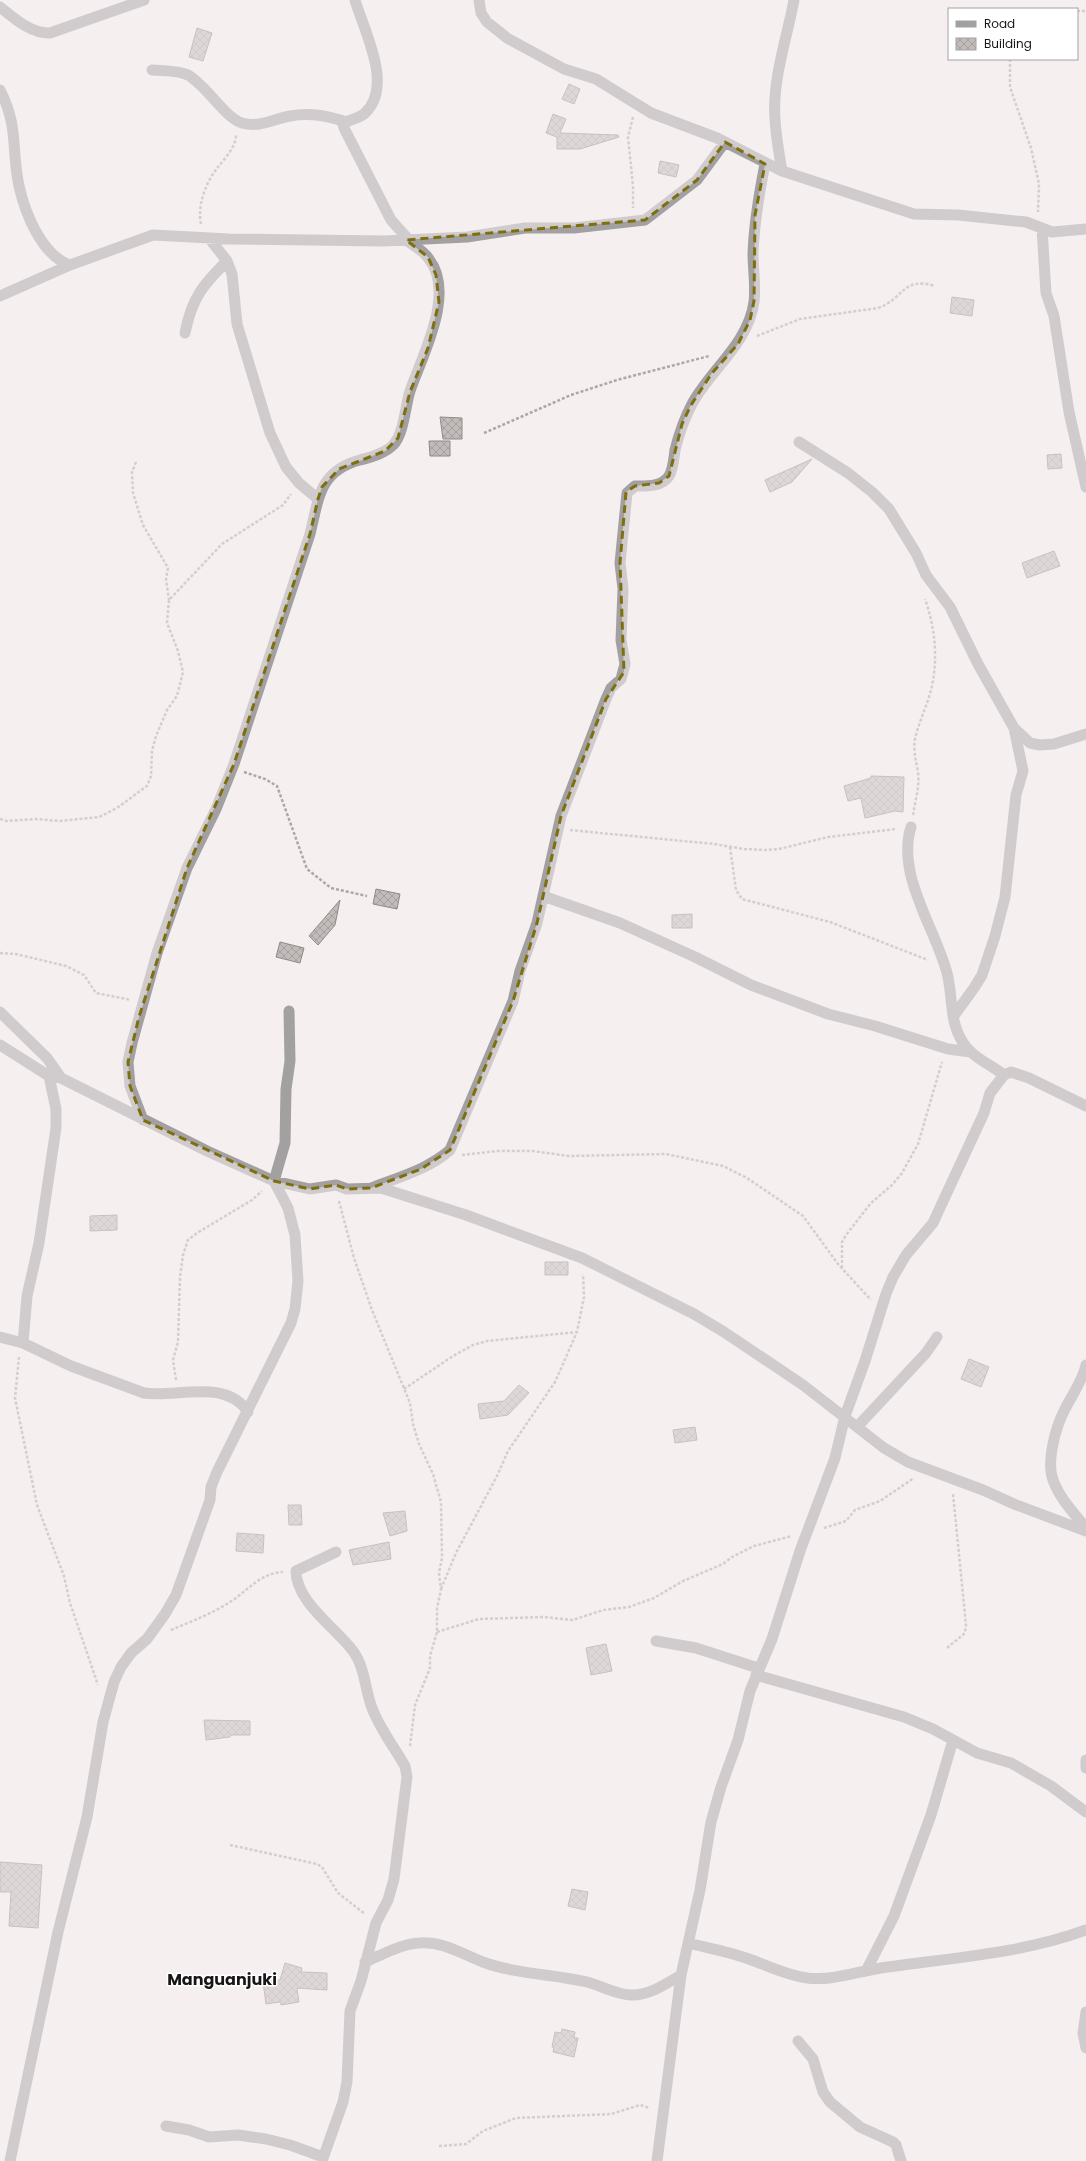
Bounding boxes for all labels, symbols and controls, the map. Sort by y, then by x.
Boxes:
legend [948,8,1078,60]
text: Road [984,15,1015,32]
text: Building [984,35,1032,52]
district label: Manguanjuki [167,1968,277,1991]

